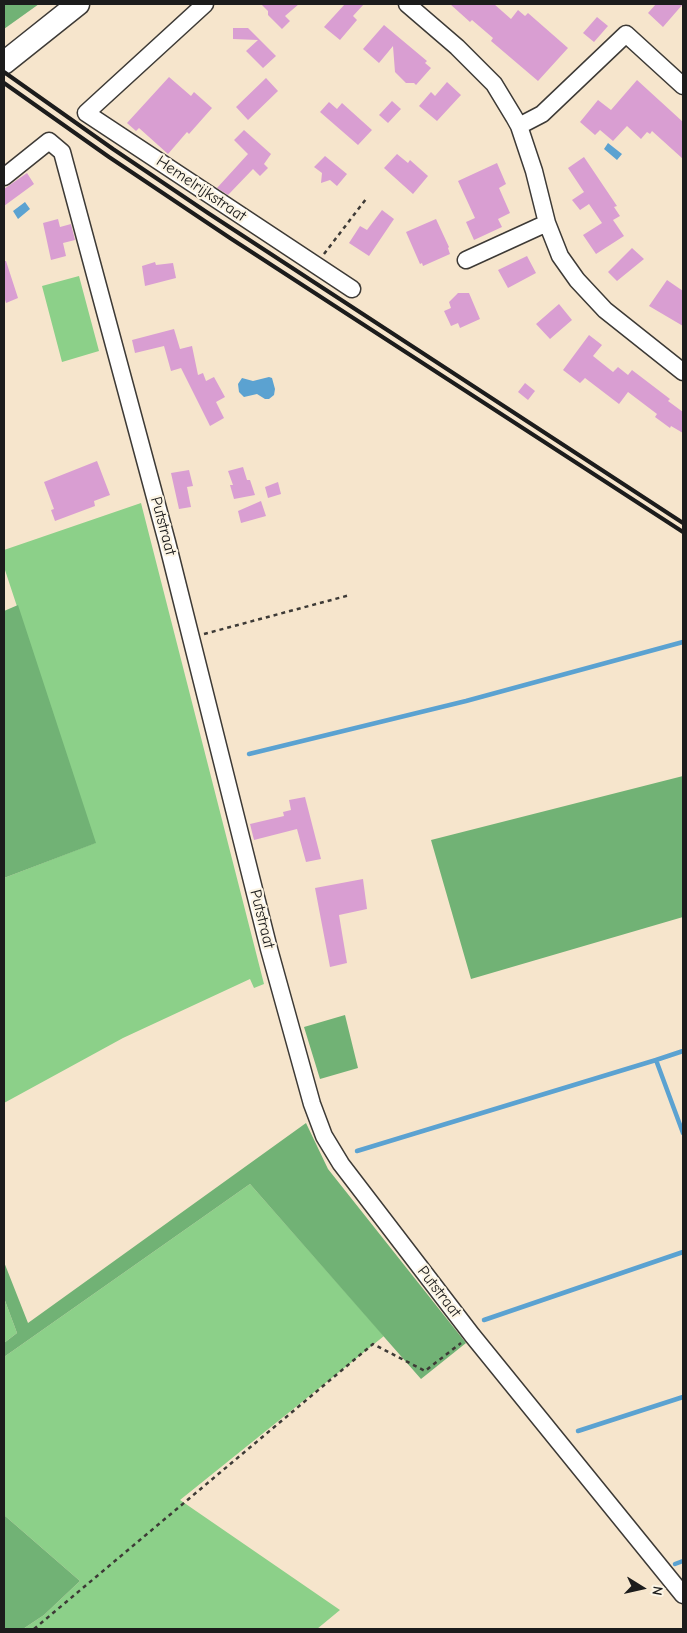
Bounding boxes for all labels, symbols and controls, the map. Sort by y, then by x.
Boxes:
street label: Hemelrijkstraat [152,152,250,226]
street label: Putstraat [146,494,180,558]
street label: Putstraat [245,888,279,950]
street label: Putstraat [413,1262,465,1322]
north arrow [617,1563,667,1613]
text: N [648,1585,666,1597]

